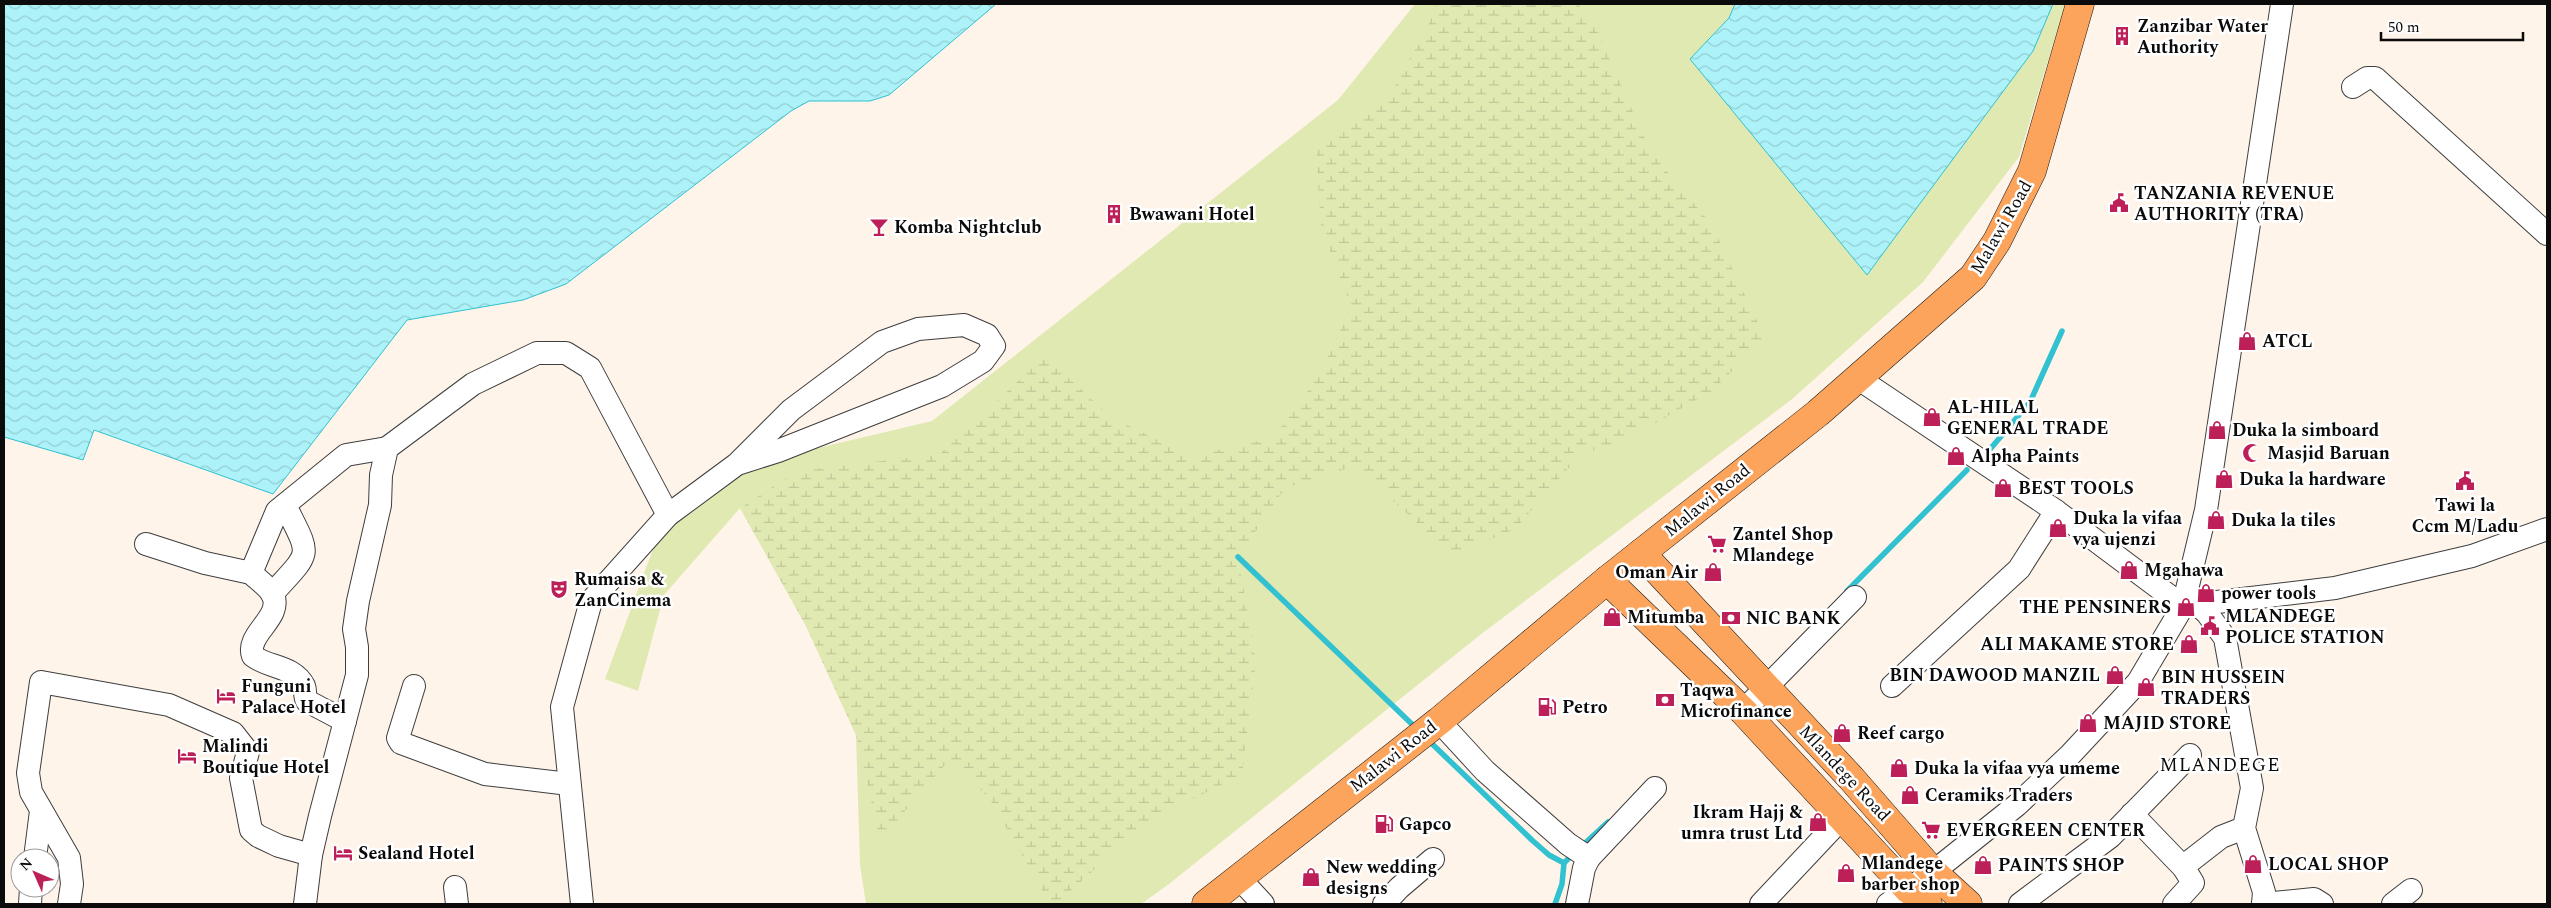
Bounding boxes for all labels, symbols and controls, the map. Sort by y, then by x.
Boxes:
scale bar [2381,10,2524,42]
place label: Zanzibar Water Authority [2137,13,2268,61]
text: 50 m [2388,16,2420,39]
building icon: Zanzibar Water Authority [2111,25,2133,47]
street label: Malawi Road [1964,175,2039,279]
place label: TANZANIA REVENUE AUTHORITY (TRA) [2134,180,2334,228]
public building icon: TANZANIA REVENUE AUTHORITY (TRA) [2108,192,2130,214]
place label: Bwawani Hotel [1129,201,1255,228]
building icon: Bwawani Hotel [1103,203,1125,225]
place label: Komba Nightclub [894,214,1042,241]
bar icon: Komba Nightclub [868,216,890,238]
place label: ATCL [2262,328,2312,355]
shop icon: ATCL [2236,330,2258,352]
place label: AL-HILAL GENERAL TRADE [1947,394,2108,442]
shop icon: AL-HILAL GENERAL TRADE [1921,406,1943,428]
place label: Duka la simboard [2232,417,2380,444]
shop icon: Duka la simboard [2206,419,2228,441]
place label: Masjid Baruan [2267,440,2390,467]
mosque icon: Masjid Baruan [2241,442,2263,464]
place label: Alpha Paints [1971,443,2079,470]
shop icon: Alpha Paints [1945,445,1967,467]
street label: Malawi Road [1658,457,1756,544]
place label: Duka la hardware [2239,466,2386,493]
shop icon: Duka la hardware [2213,468,2235,490]
public building icon: Tawi la Ccm M/Ladu [2454,470,2476,492]
place label: BEST TOOLS [2018,475,2134,502]
shop icon: BEST TOOLS [1992,477,2014,499]
place label: Tawi la Ccm M/Ladu [2412,492,2519,540]
place label: Duka la vifaa vya ujenzi [2072,505,2183,553]
place label: Duka la tiles [2231,507,2336,534]
shop icon: Duka la tiles [2205,509,2227,531]
shop icon: Duka la vifaa vya ujenzi [2047,517,2069,539]
place label: Zantel Shop Mlandege [1732,521,1833,569]
supermarket icon: Zantel Shop Mlandege [1706,533,1728,555]
place label: Mgahawa [2144,557,2224,584]
place label: Oman Air [1615,559,1698,586]
shop icon: Mgahawa [2118,559,2140,581]
shop icon: Oman Air [1702,561,1724,583]
place label: Rumaisa & ZanCinema [574,566,672,614]
theatre icon: Rumaisa & ZanCinema [548,578,570,600]
place label: power tools [2221,580,2316,607]
shop icon: power tools [2195,582,2217,604]
place label: THE PENSINERS [2019,594,2171,621]
shop icon: THE PENSINERS [2175,596,2197,618]
place label: MLANDEGE POLICE STATION [2225,603,2385,651]
place label: Mitumba [1627,604,1705,631]
place label: NIC BANK [1746,605,1840,632]
shop icon: Mitumba [1601,606,1623,628]
bank icon: NIC BANK [1720,607,1742,629]
public building icon: MLANDEGE POLICE STATION [2199,615,2221,637]
place label: ALI MAKAME STORE [1980,631,2174,658]
shop icon: ALI MAKAME STORE [2178,633,2200,655]
place label: BIN DAWOOD MANZIL [1889,662,2100,689]
shop icon: BIN DAWOOD MANZIL [2104,664,2126,686]
place label: BIN HUSSEIN TRADERS [2161,664,2285,712]
place label: Funguni Palace Hotel [241,673,346,721]
shop icon: BIN HUSSEIN TRADERS [2135,676,2157,698]
place label: Taqwa Microfinance [1680,677,1792,725]
hotel icon: Funguni Palace Hotel [215,685,237,707]
bank icon: Taqwa Microfinance [1654,689,1676,711]
place label: Petro [1562,694,1608,721]
fuel station icon: Petro [1536,696,1558,718]
place label: MAJID STORE [2103,710,2231,737]
shop icon: MAJID STORE [2077,712,2099,734]
street label: Malawi Road [1344,714,1443,799]
street label: Mlandege Road [1792,719,1897,828]
place label: Reef cargo [1857,720,1945,747]
shop icon: Reef cargo [1831,722,1853,744]
place label: Malindi Boutique Hotel [202,733,330,781]
hotel icon: Malindi Boutique Hotel [176,745,198,767]
district label: MLANDEGE [2159,751,2281,780]
place label: Duka la vifaa vya umeme [1914,755,2120,782]
shop icon: Duka la vifaa vya umeme [1888,757,1910,779]
place label: Ceramiks Traders [1925,782,2073,809]
shop icon: Ceramiks Traders [1899,784,1921,806]
place label: Ikram Hajj & umra trust Ltd [1681,799,1803,847]
place label: Gapco [1399,811,1451,838]
shop icon: Ikram Hajj & umra trust Ltd [1807,811,1829,833]
fuel station icon: Gapco [1373,813,1395,835]
place label: EVERGREEN CENTER [1946,817,2146,844]
supermarket icon: EVERGREEN CENTER [1920,819,1942,841]
place label: Sealand Hotel [358,840,475,867]
hotel icon: Sealand Hotel [332,842,354,864]
north arrow [10,848,60,898]
place label: Mlandege barber shop [1861,850,1960,898]
place label: LOCAL SHOP [2268,851,2389,878]
place label: PAINTS SHOP [1998,852,2124,879]
text: N [15,853,38,876]
shop icon: LOCAL SHOP [2242,853,2264,875]
place label: New wedding designs [1326,854,1437,902]
shop icon: PAINTS SHOP [1972,854,1994,876]
shop icon: Mlandege barber shop [1835,862,1857,884]
shop icon: New wedding designs [1300,866,1322,888]

